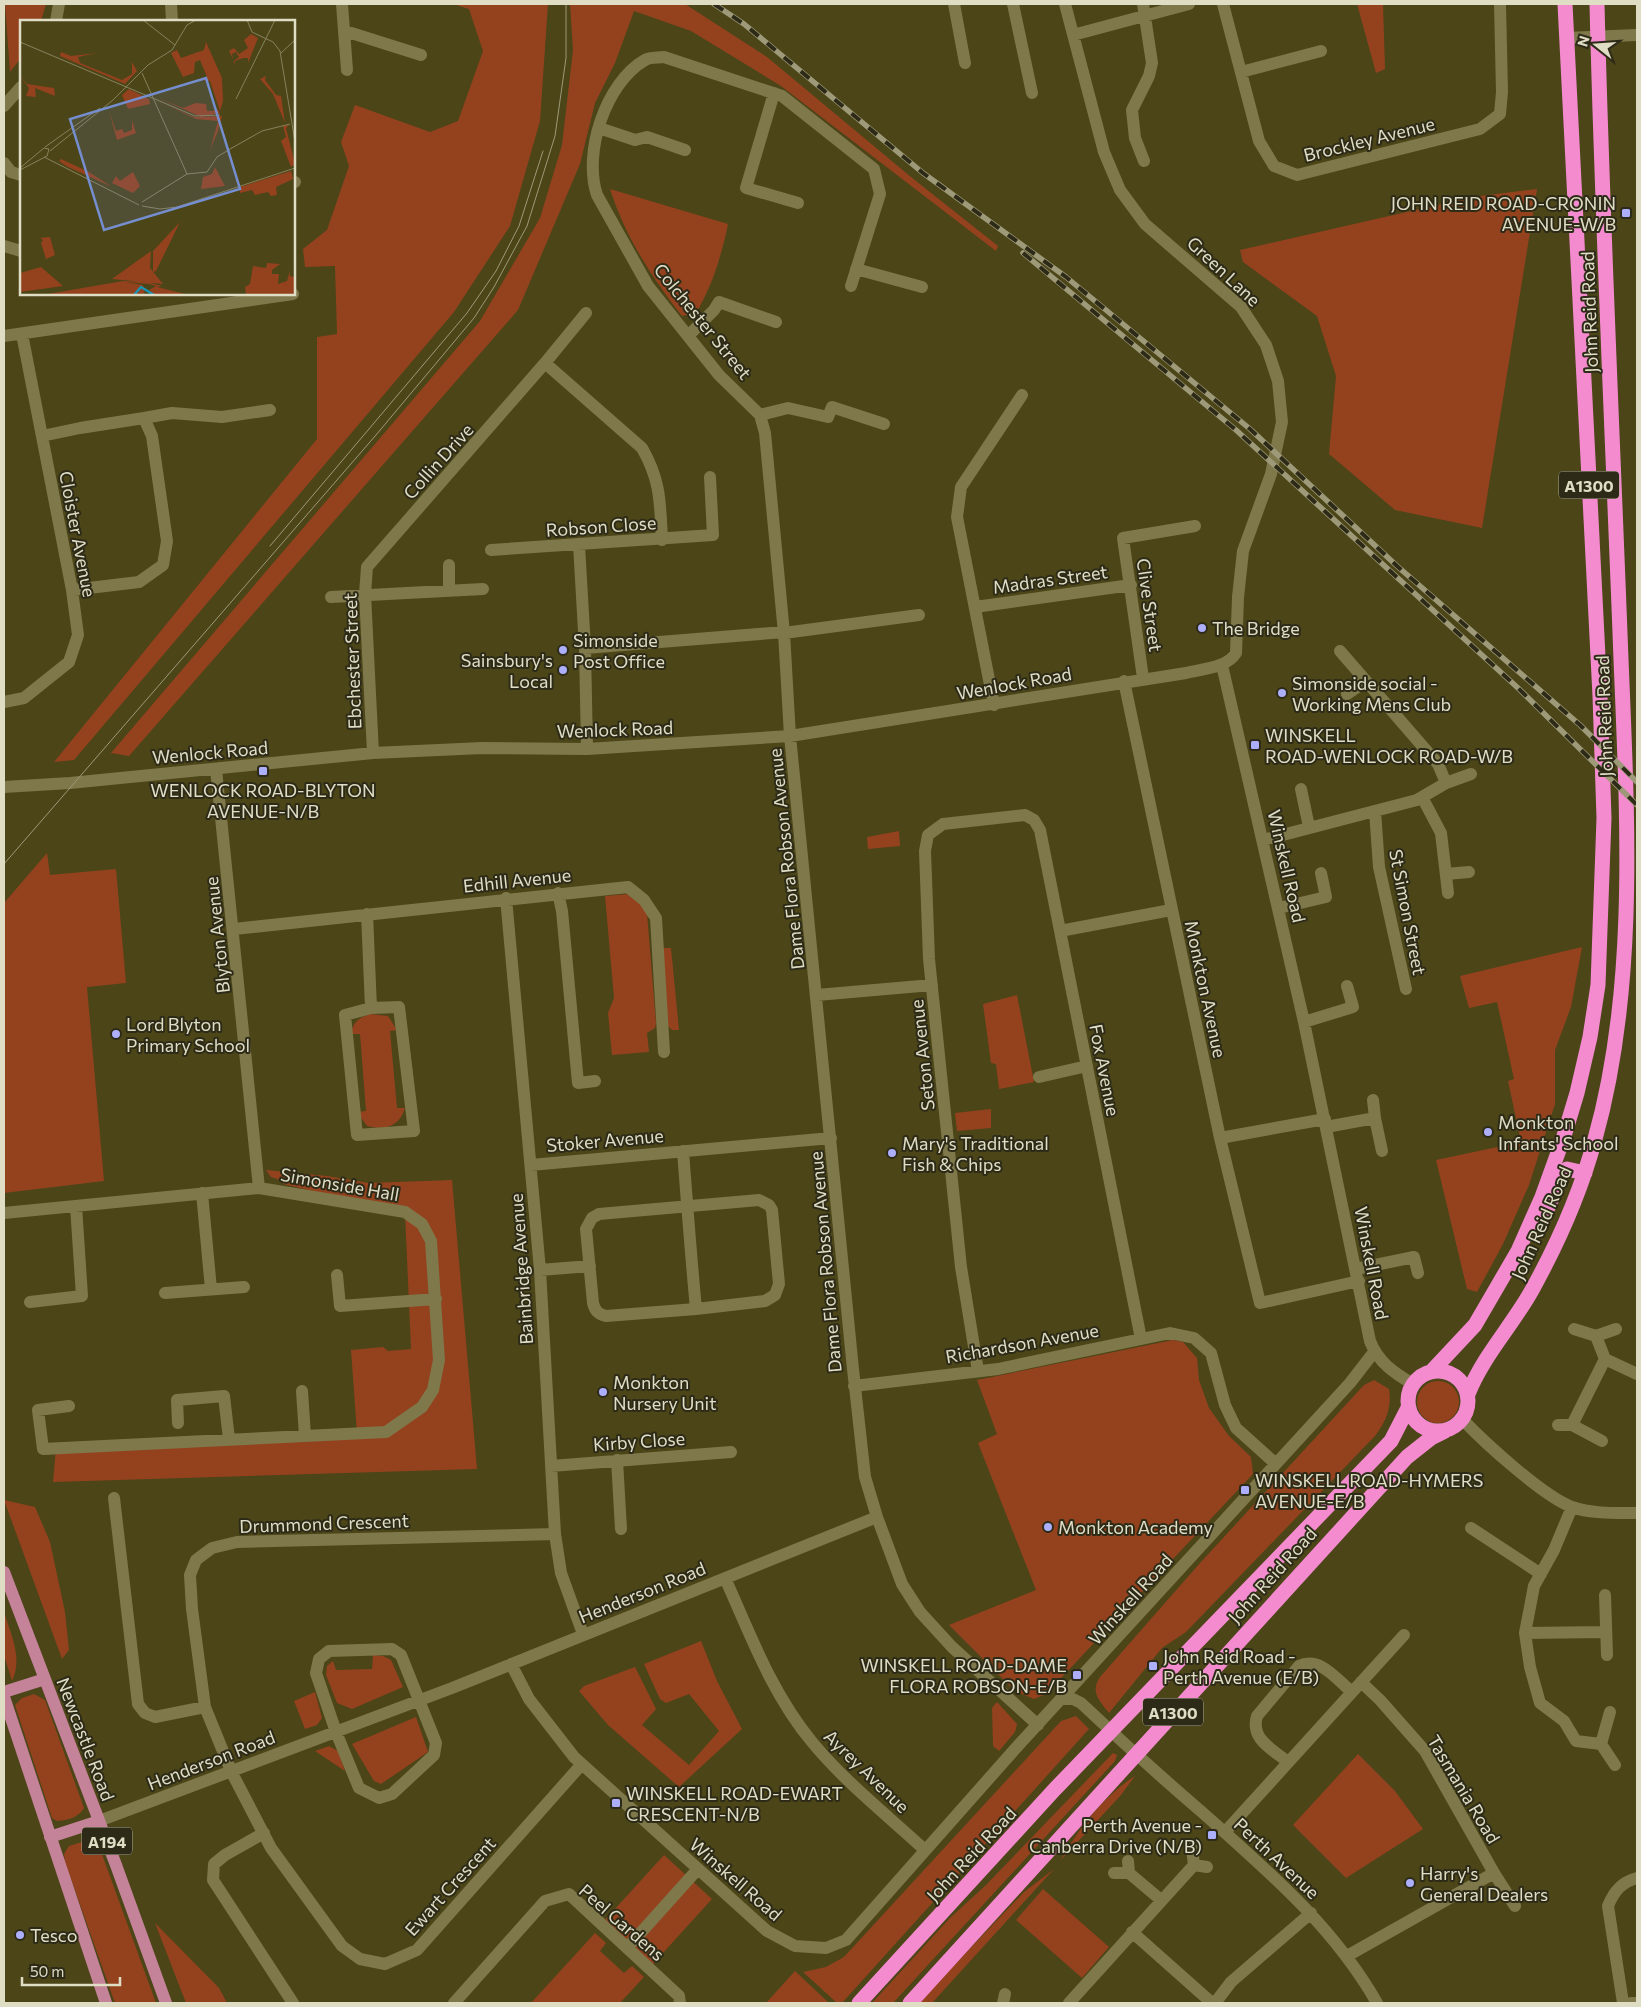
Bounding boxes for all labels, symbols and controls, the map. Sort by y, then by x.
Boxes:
inset map [20,20,295,295]
north arrow [1571,20,1621,70]
text: N [1573,34,1593,49]
street label: Brockley Avenue [1301,112,1437,166]
place label: JOHN REID ROAD-CRONIN AVENUE-W/B [1391,192,1616,235]
marker: JOHN REID ROAD-CRONIN AVENUE-W/B [1620,207,1632,219]
street label: Green Lane [1183,231,1265,311]
street label: John Reid Road [1576,251,1602,373]
street label: Colchester Street [650,259,756,383]
street label: Collin Drive [398,419,478,503]
street label: Cloister Avenue [55,469,101,599]
road number: A1300 [1559,472,1619,498]
street label: Robson Close [545,511,657,541]
street label: Clive Street [1133,557,1167,653]
street label: Madras Street [991,560,1109,598]
street label: Ebchester Street [339,592,365,730]
place label: The Bridge [1212,617,1300,639]
marker: The Bridge [1196,622,1208,634]
place label: Simonside Post Office [573,629,665,672]
marker: Simonside Post Office [557,644,569,656]
place label: Sainsbury's Local [461,649,553,692]
street label: John Reid Road [1591,655,1617,777]
street label: Wenlock Road [955,662,1073,704]
marker: Sainsbury's Local [557,664,569,676]
place label: Simonside social - Working Mens Club [1292,672,1451,715]
marker: Simonside social - Working Mens Club [1276,687,1288,699]
street label: Wenlock Road [556,716,674,742]
place label: WINSKELL ROAD-WENLOCK ROAD-W/B [1265,724,1513,767]
street label: Wenlock Road [151,736,269,768]
marker: WINSKELL ROAD-WENLOCK ROAD-W/B [1249,739,1261,751]
street label: Dame Flora Robson Avenue [763,747,809,971]
marker: WENLOCK ROAD-BLYTON AVENUE-N/B [257,765,269,777]
place label: WENLOCK ROAD-BLYTON AVENUE-N/B [150,779,376,822]
street label: Winskell Road [1263,808,1311,924]
street label: St Simon Street [1385,847,1431,977]
street label: Edhill Avenue [462,863,572,897]
street label: Blyton Avenue [200,876,234,994]
street label: Monkton Avenue [1181,918,1231,1060]
street label: Seton Avenue [905,998,939,1112]
place label: Lord Blyton Primary School [126,1013,250,1056]
street label: Fox Avenue [1085,1022,1125,1118]
marker: Lord Blyton Primary School [110,1028,122,1040]
place label: Monkton Infants' School [1498,1111,1619,1154]
street label: Stoker Avenue [545,1124,665,1156]
marker: Monkton Infants' School [1482,1126,1494,1138]
place label: Mary's Traditional Fish & Chips [902,1132,1049,1175]
marker: Mary's Traditional Fish & Chips [886,1147,898,1159]
street label: Dame Flora Robson Avenue [804,1150,846,1374]
street label: Simonside Hall [279,1163,401,1205]
street label: John Reid Road [1506,1163,1576,1283]
street label: Bainbridge Avenue [505,1193,537,1345]
street label: Winskell Road [1350,1204,1394,1322]
street label: Richardson Avenue [944,1319,1100,1367]
place label: Monkton Nursery Unit [613,1371,717,1414]
marker: Monkton Nursery Unit [597,1386,609,1398]
street label: Kirby Close [592,1427,686,1455]
place label: WINSKELL ROAD-HYMERS AVENUE-E/B [1255,1469,1483,1512]
marker: WINSKELL ROAD-HYMERS AVENUE-E/B [1239,1484,1251,1496]
street label: Drummond Crescent [239,1509,409,1537]
place label: Monkton Academy [1058,1516,1213,1538]
marker: Monkton Academy [1042,1521,1054,1533]
street label: John Reid Road [1223,1522,1321,1628]
street label: Winskell Road [1083,1549,1177,1649]
street label: Henderson Road [575,1557,709,1627]
place label: John Reid Road - Perth Avenue (E/B) [1163,1645,1319,1688]
place label: WINSKELL ROAD-DAME FLORA ROBSON-E/B [860,1654,1067,1697]
marker: John Reid Road - Perth Avenue (E/B) [1147,1660,1159,1672]
marker: WINSKELL ROAD-DAME FLORA ROBSON-E/B [1071,1669,1083,1681]
street label: Newcastle Road [52,1674,120,1804]
road number: A1300 [1143,1698,1203,1725]
street label: Ayrey Avenue [820,1725,914,1817]
street label: Henderson Road [144,1726,278,1794]
street label: Tasmania Road [1423,1731,1505,1847]
place label: WINSKELL ROAD-EWART CRESCENT-N/B [626,1782,843,1825]
marker: WINSKELL ROAD-EWART CRESCENT-N/B [610,1797,622,1809]
street label: John Reid Road [922,1802,1020,1906]
street label: Perth Avenue [1230,1813,1324,1903]
place label: Perth Avenue - Canberra Drive (N/B) [1029,1814,1202,1857]
road number: A194 [82,1828,132,1854]
marker: Perth Avenue - Canberra Drive (N/B) [1206,1829,1218,1841]
street label: Ewart Crescent [400,1832,500,1940]
street label: Winskell Road [685,1833,787,1925]
place label: Harry's General Dealers [1420,1862,1548,1905]
marker: Harry's General Dealers [1404,1877,1416,1889]
street label: Peel Gardens [575,1879,669,1965]
place label: Tesco [30,1924,78,1946]
marker: Tesco [14,1929,26,1941]
scale bar [22,1954,120,1986]
text: 50 m [30,1962,64,1980]

